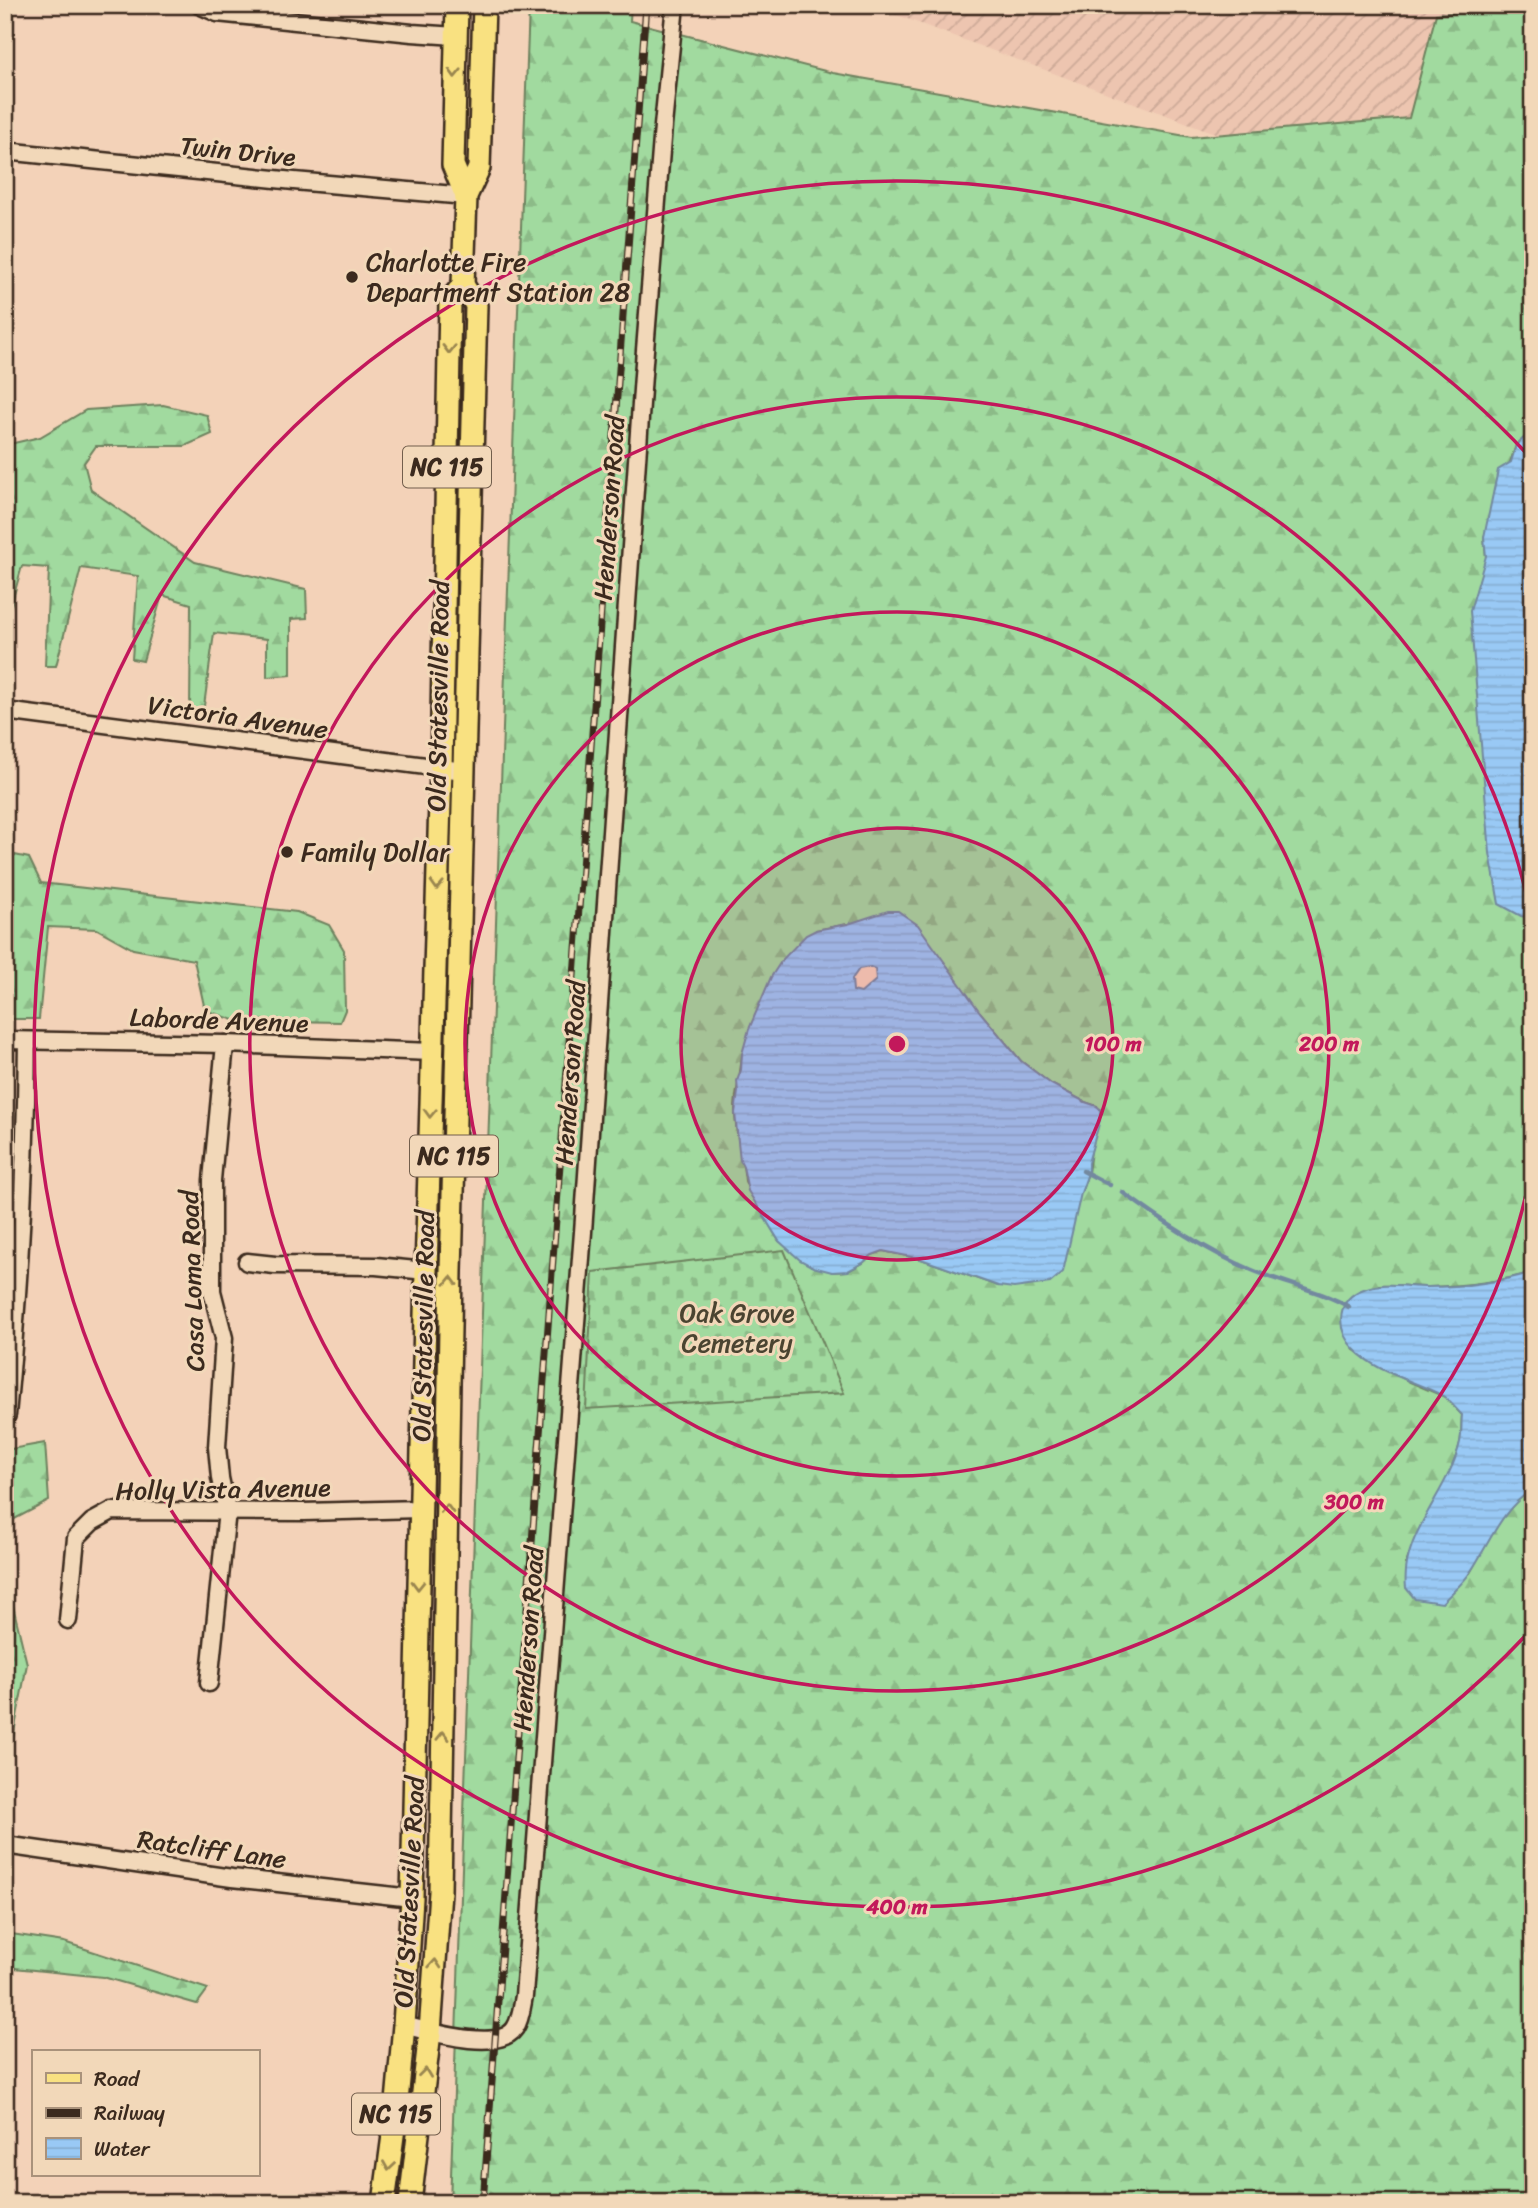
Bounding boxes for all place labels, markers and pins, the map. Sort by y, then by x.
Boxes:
place label: Charlotte Fire Department Station 28 [366,239,631,315]
marker: Charlotte Fire Department Station 28 [344,269,360,285]
place label: Family Dollar [301,829,451,875]
marker: Family Dollar [279,844,295,860]
centre of rings [885,1032,909,1056]

